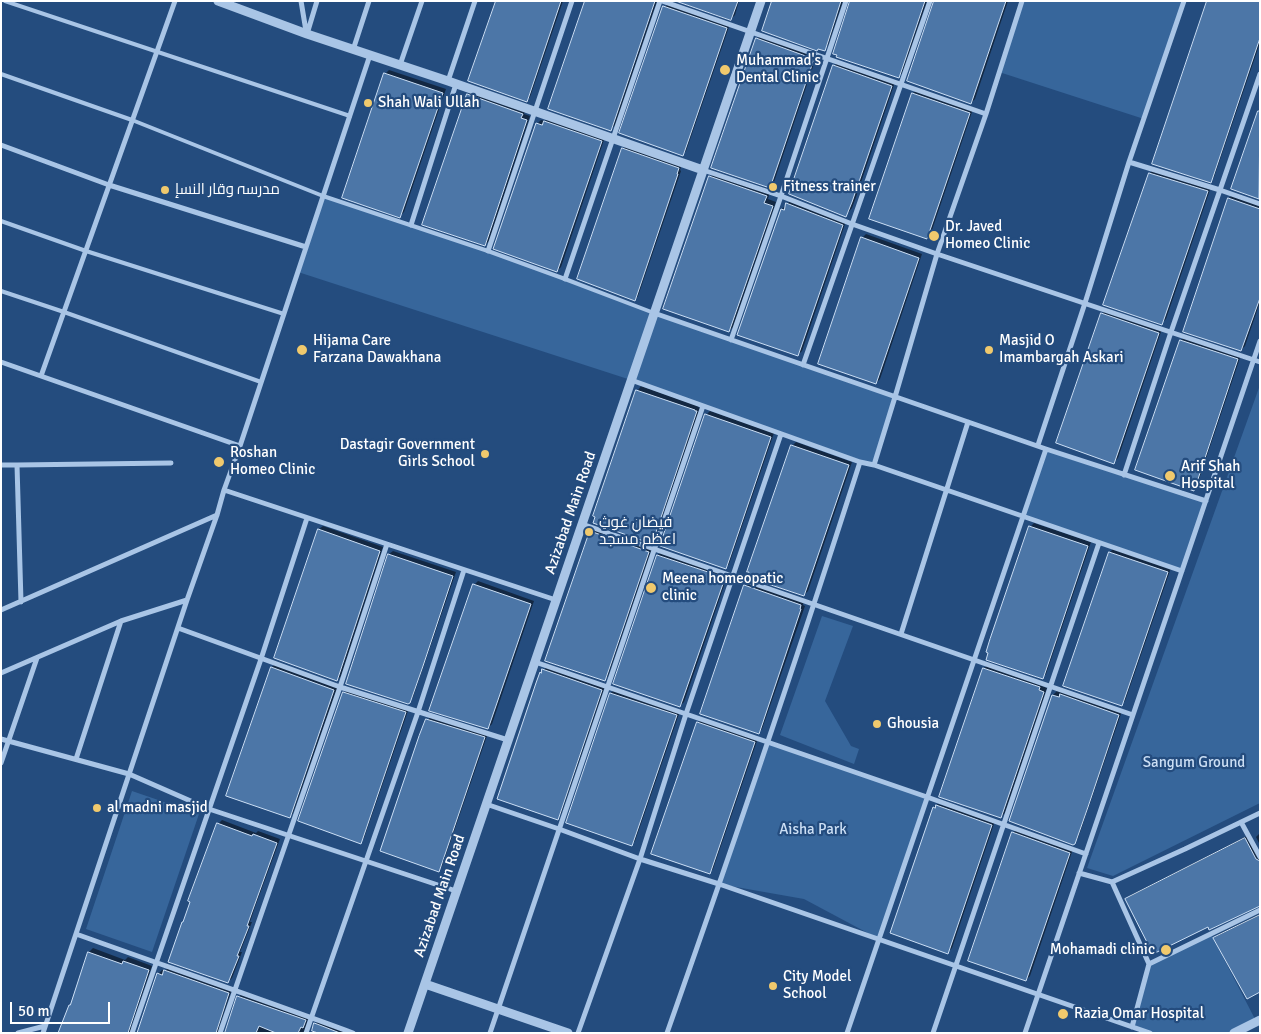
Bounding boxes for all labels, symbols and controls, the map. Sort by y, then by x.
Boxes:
place label: Muhammad's Dental Clinic [736,52,821,87]
marker: Muhammad's Dental Clinic [718,63,732,77]
place label: Shah Wali Ullah [378,94,480,112]
marker: Shah Wali Ullah [362,97,374,109]
place label: Fitness trainer [783,178,876,196]
place label: مدرسہ وقار النسإ [175,181,280,199]
marker: Fitness trainer [767,181,779,193]
marker: مدرسہ وقار النسإ [159,184,171,196]
place label: Dr. Javed Homeo Clinic [945,218,1030,253]
marker: Dr. Javed Homeo Clinic [927,229,941,243]
place label: Hijama Care Farzana Dawakhana [313,332,441,367]
place label: Masjid O Imambargah Askari [999,332,1124,367]
marker: Hijama Care Farzana Dawakhana [295,343,309,357]
marker: Masjid O Imambargah Askari [983,344,995,356]
place label: Dastagir Government Girls School [340,436,475,471]
place label: Roshan Homeo Clinic [230,444,315,479]
marker: Dastagir Government Girls School [479,448,491,460]
street label: Azizabad Main Road [542,449,600,577]
marker: Roshan Homeo Clinic [212,455,226,469]
place label: Arif Shah Hospital [1181,458,1241,493]
marker: Arif Shah Hospital [1163,469,1177,483]
place label: فیضانِ غوثِ اعظم مسجد [599,514,676,549]
marker: فیضانِ غوثِ اعظم مسجد [583,526,595,538]
place label: Meena homeopatic clinic [662,570,783,605]
marker: Meena homeopatic clinic [644,581,658,595]
place label: Ghousia [887,715,939,733]
marker: Ghousia [871,718,883,730]
park label: Sangum Ground [1143,754,1245,772]
place label: al madni masjid [107,799,208,817]
marker: al madni masjid [91,802,103,814]
park label: Aisha Park [779,821,847,839]
street label: Azizabad Main Road [411,832,469,960]
place label: Mohamadi clinic [1050,941,1155,959]
marker: Mohamadi clinic [1159,943,1173,957]
place label: City Model School [783,968,851,1003]
marker: City Model School [767,980,779,992]
scale bar [12,992,112,1024]
text: 50 m [18,1002,49,1020]
place label: Razia Omar Hospital [1074,1005,1204,1023]
marker: Razia Omar Hospital [1056,1007,1070,1021]

